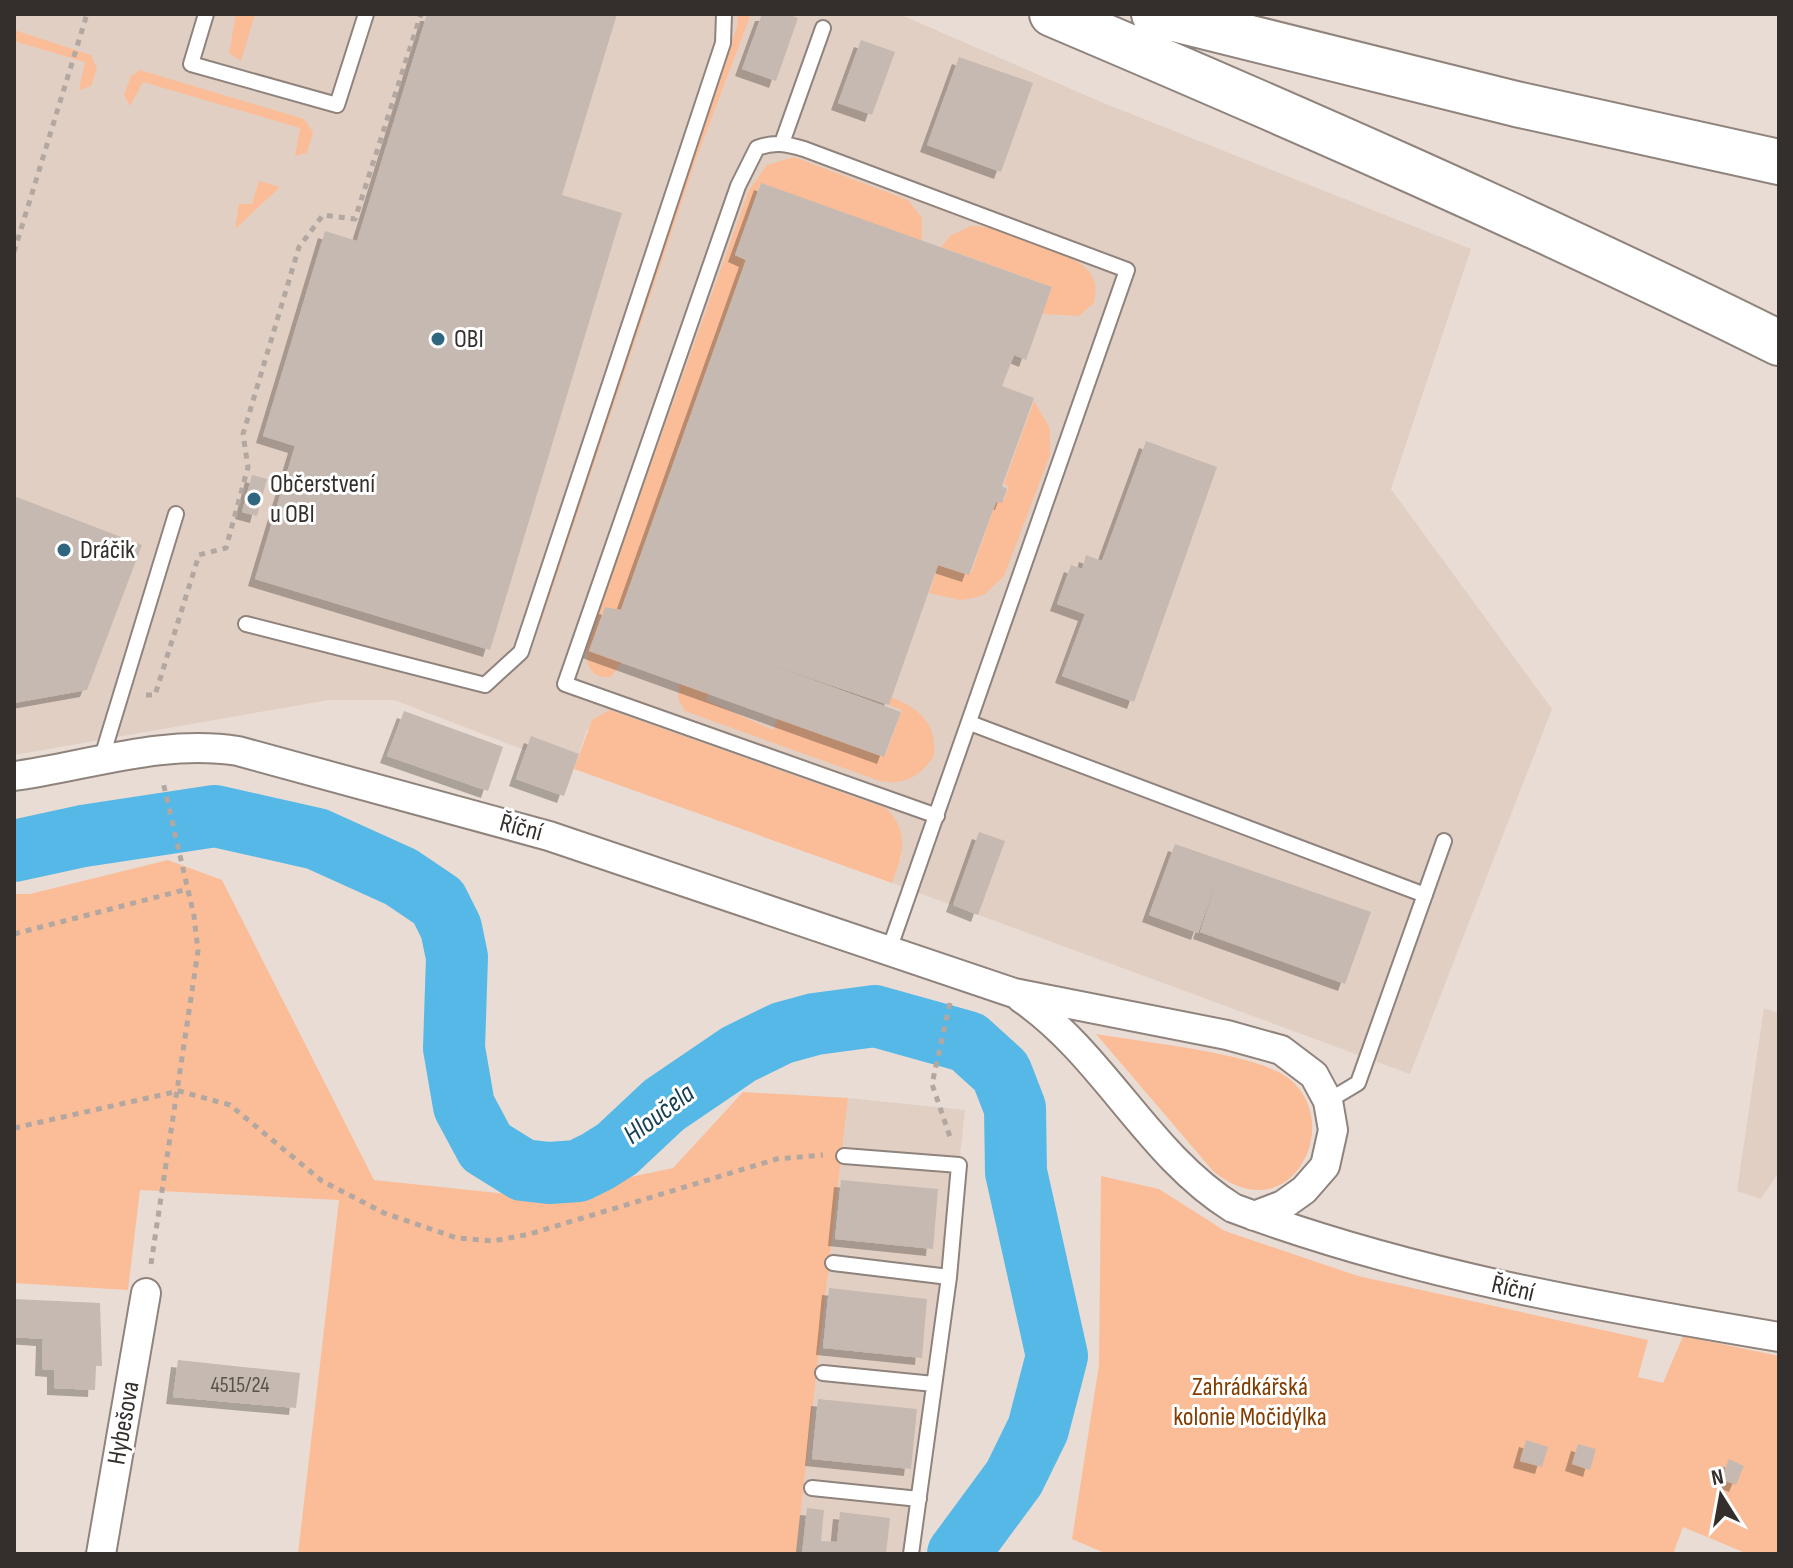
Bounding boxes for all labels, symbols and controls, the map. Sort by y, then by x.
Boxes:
place label: OBI [454,324,484,355]
marker: OBI [429,330,447,348]
place label: Občerstvení u OBI [270,469,375,530]
marker: Občerstvení u OBI [245,490,263,508]
place label: Dráčik [80,535,135,566]
marker: Dráčik [55,541,73,559]
street label: Říční [496,807,546,849]
water label: Hloučela [617,1076,701,1151]
street label: Říční [1489,1269,1538,1309]
house number: 4515/24 [210,1372,270,1399]
park label: Zahrádkářská kolonie Močidýlka [1173,1372,1327,1433]
street label: Hybešova [101,1379,147,1467]
north arrow [1681,1456,1761,1536]
text: N [1709,1463,1726,1492]

